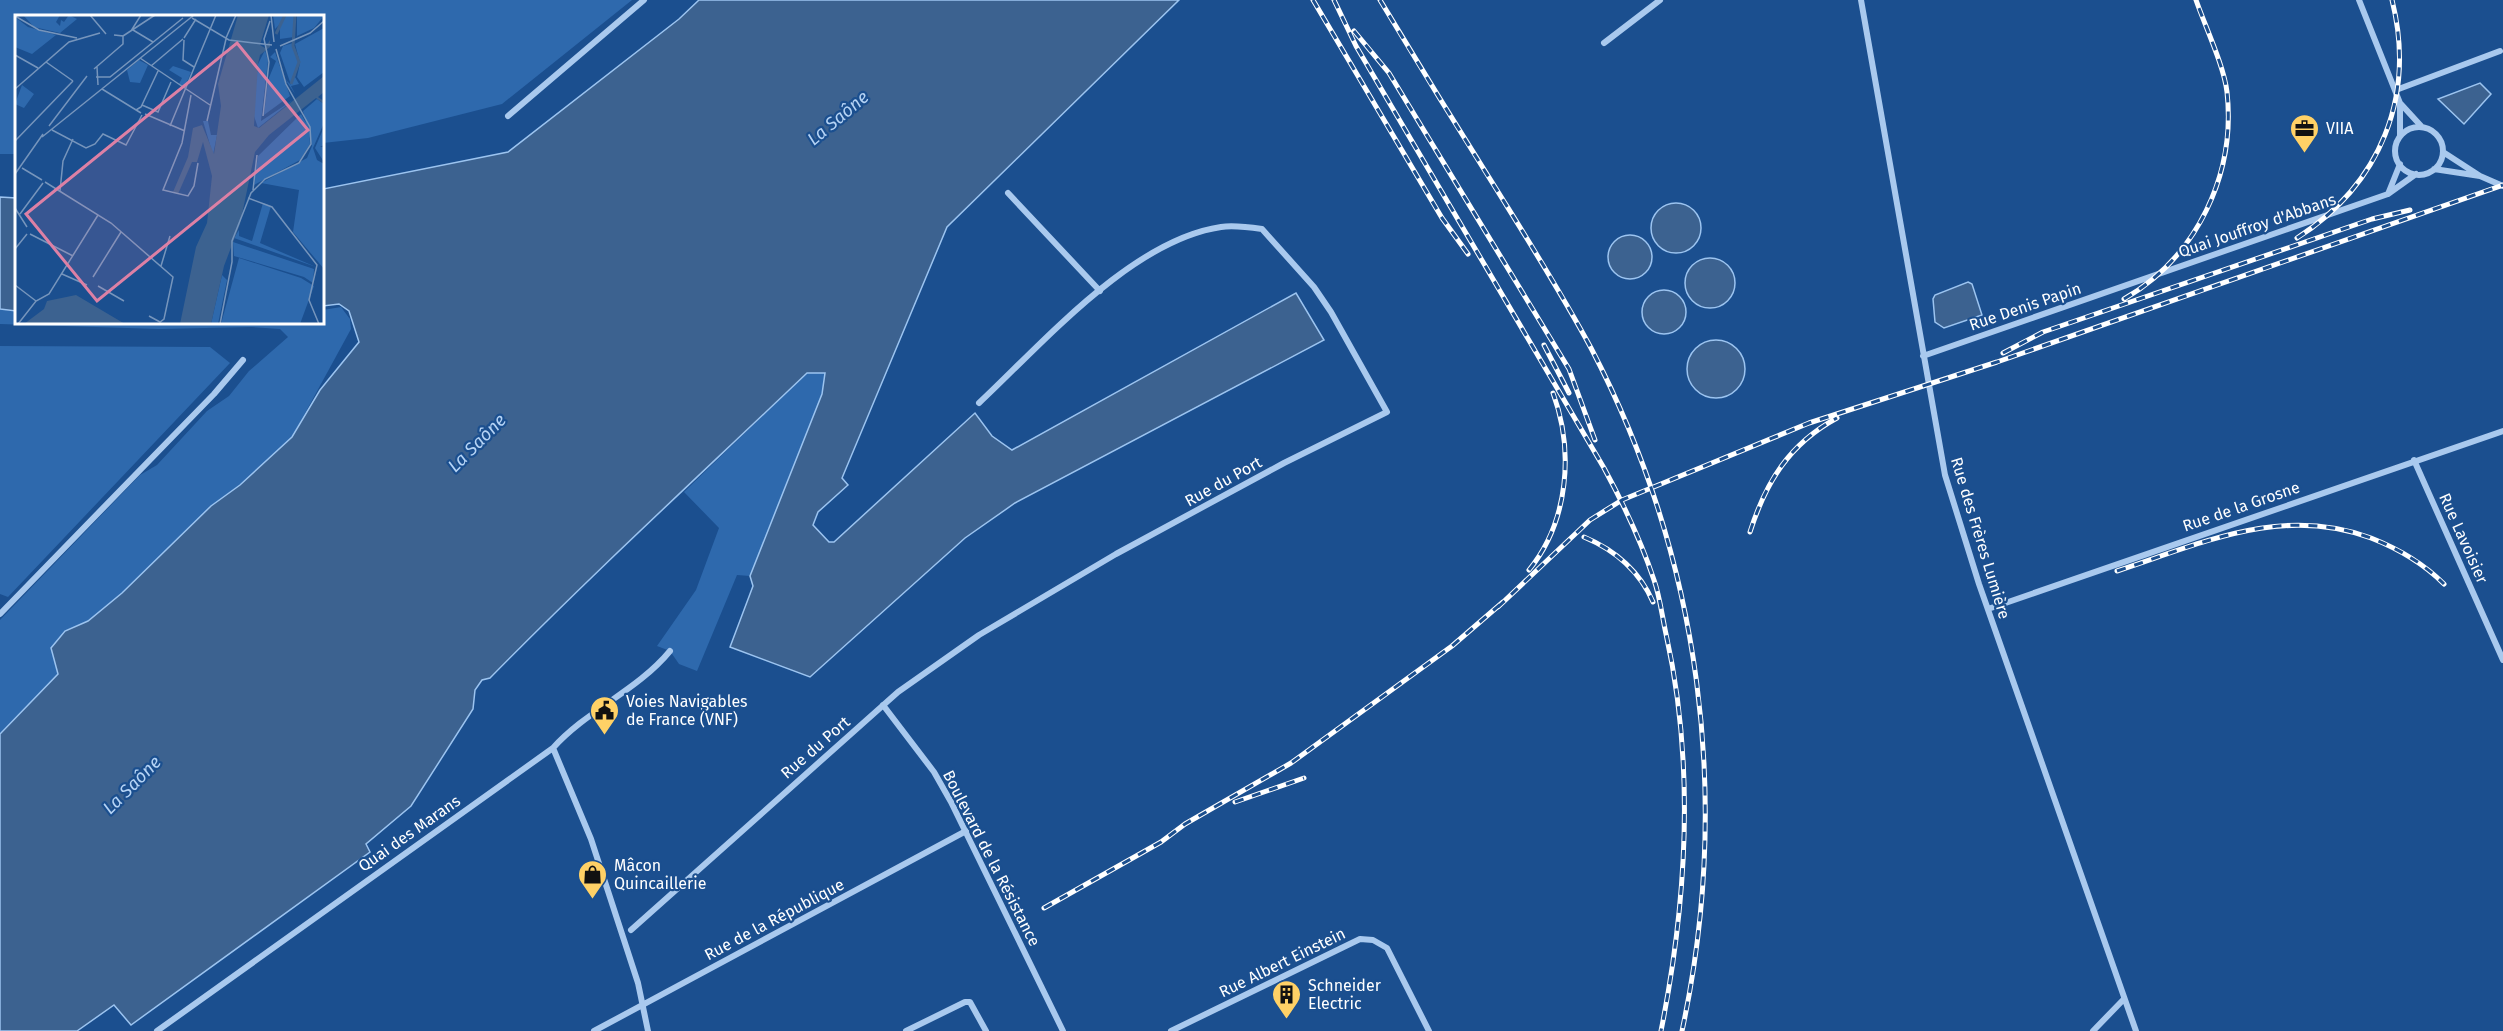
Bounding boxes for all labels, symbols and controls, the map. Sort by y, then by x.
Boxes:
inset map [15,15,324,324]
water label: La Saône [803,86,873,150]
office icon: VIIA [2289,112,2321,154]
place label: VIIA [2326,119,2354,138]
street label: Quai Jouffroy d'Abbans [2176,190,2338,261]
street label: Rue Denis Papin [1967,278,2084,335]
water label: La Saône [443,409,511,477]
street label: Rue du Port [1181,452,1265,510]
street label: Rue des Frères Lumière [1947,455,2014,621]
street label: Rue de la Grosne [2180,478,2302,535]
street label: Rue Lavoisier [2435,490,2492,587]
place label: Voies Navigables de France (VNF) [626,692,748,729]
public building icon: Voies Navigables de France (VNF) [589,694,621,736]
street label: Rue du Port [777,712,854,782]
water label: La Saône [98,751,166,819]
street label: Boulevard de la Résistance [939,767,1044,949]
street label: Quai des Marans [355,791,464,876]
place label: Mâcon Quincaillerie [614,856,706,893]
shop icon: Mâcon Quincaillerie [577,858,609,900]
street label: Rue de la République [701,875,847,964]
street label: Rue Albert Einstein [1216,924,1349,1001]
place label: Schneider Electric [1308,976,1382,1013]
building icon: Schneider Electric [1271,978,1303,1020]

